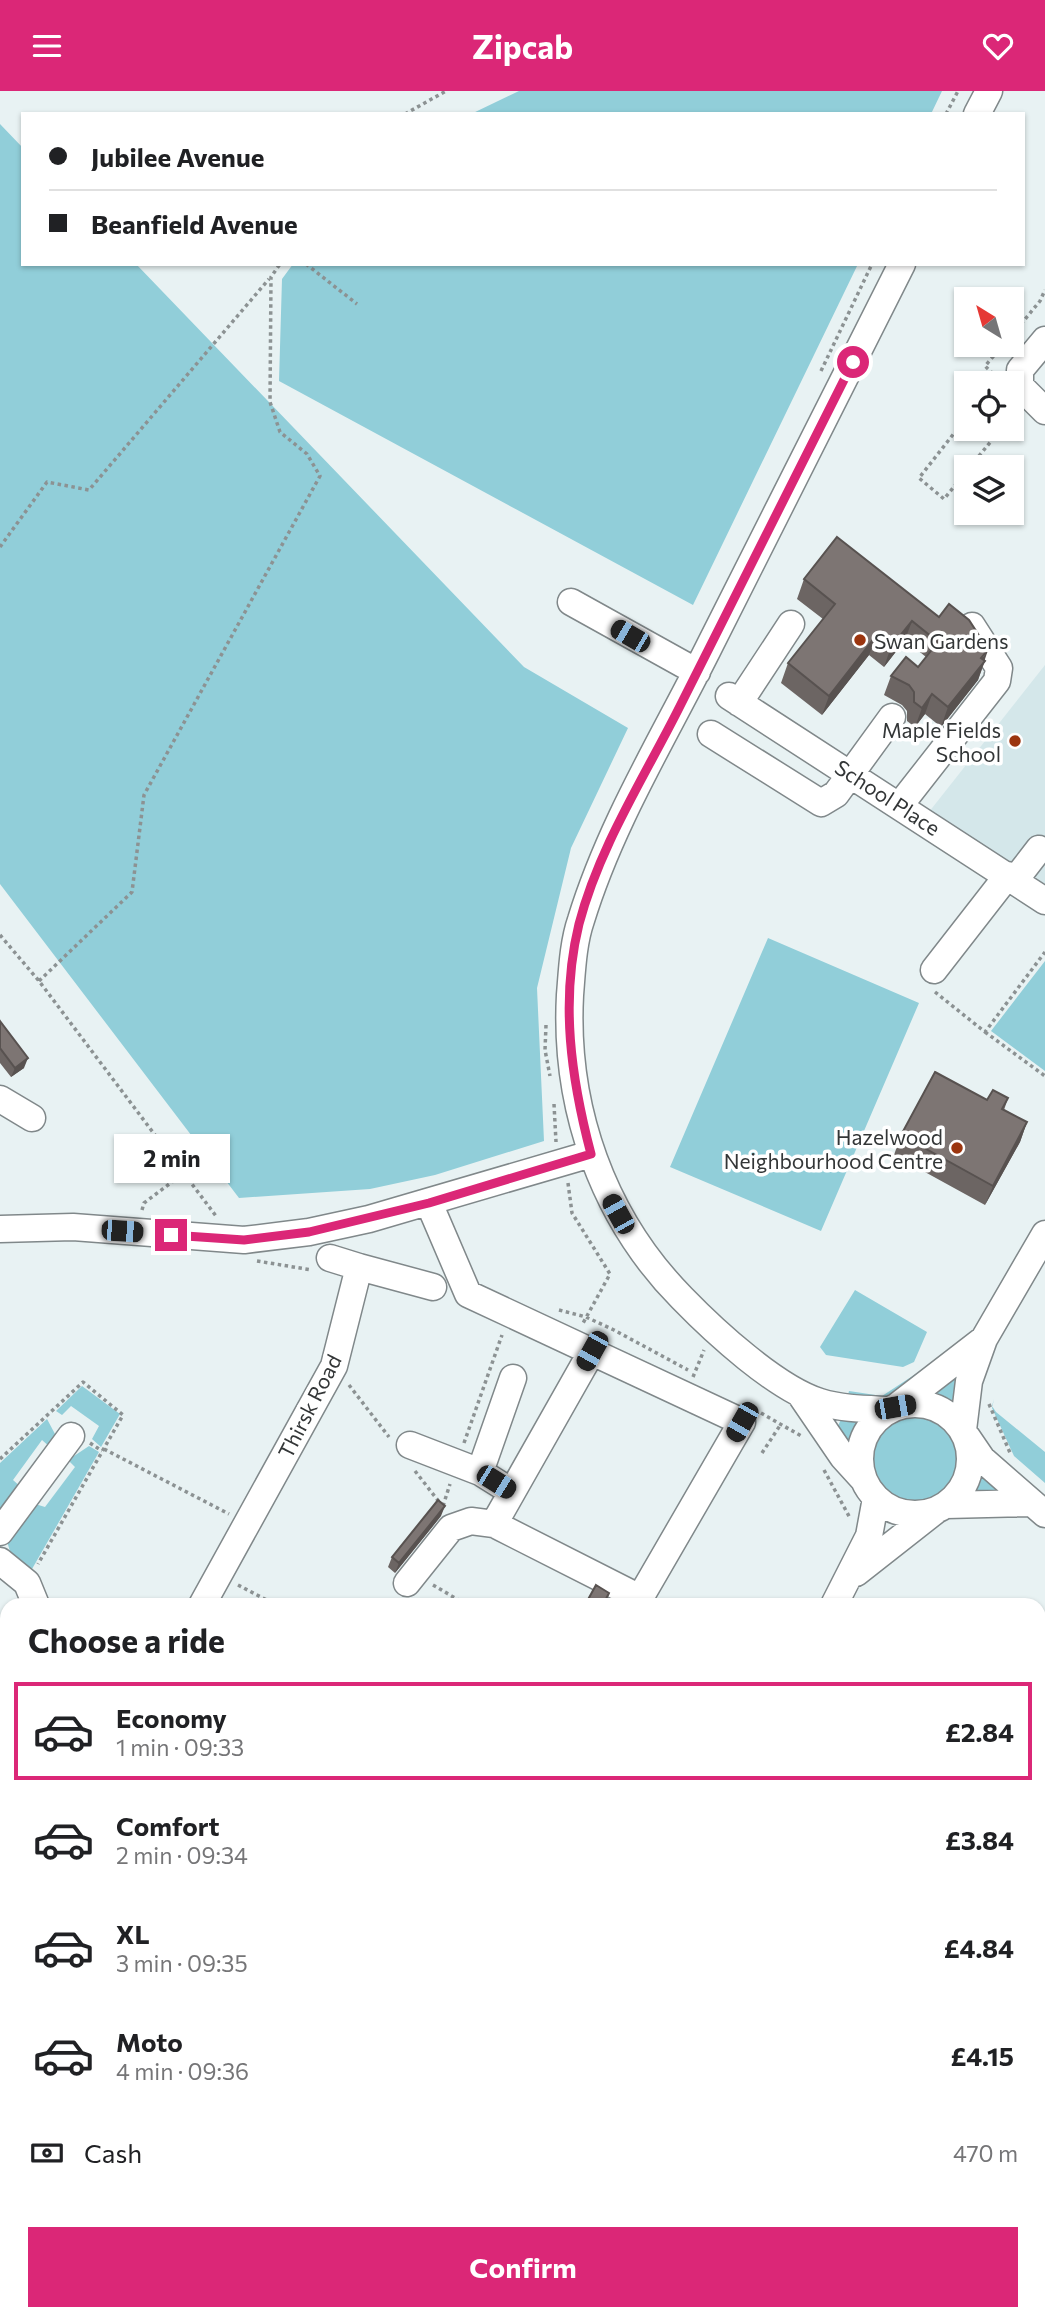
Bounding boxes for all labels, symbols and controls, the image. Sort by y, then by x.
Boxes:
text: Zipcab [472,26,573,66]
icon: menu [28,27,66,65]
icon: heart [979,27,1017,65]
text: Jubilee Avenue [91,141,264,172]
text: Beanfield Avenue [91,208,298,239]
north arrow [954,287,1024,357]
map controls [954,287,1024,525]
route start [837,346,869,378]
button: locate [954,371,1024,441]
button: layers [954,455,1024,525]
car [607,616,654,656]
place label: Swan Gardens [874,628,1009,653]
marker: Swan Gardens [852,632,868,648]
place label: Maple Fields School [882,717,1001,766]
marker: Maple Fields School [1007,733,1023,749]
street label: School Place [831,754,945,840]
place label: Hazelwood Neighbourhood Centre [724,1124,943,1173]
callout: 2 min [113,1133,229,1183]
marker: Hazelwood Neighbourhood Centre [949,1140,965,1156]
text: 2 min [143,1144,201,1172]
car [599,1191,638,1237]
car [101,1219,144,1243]
route end [155,1219,187,1251]
car [573,1328,612,1374]
street label: Thirsk Road [272,1350,346,1462]
car [873,1393,918,1421]
car [723,1399,762,1445]
car [473,1462,520,1502]
text: Choose a ride [28,1620,225,1660]
icon: car [32,1700,95,1763]
text: Economy [116,1702,227,1733]
text: £2.84 [945,1716,1014,1747]
text: 1 min · 09:33 [116,1733,244,1761]
icon: car [32,1808,95,1871]
text: Comfort [116,1810,219,1841]
text: £3.84 [945,1824,1014,1855]
text: 2 min · 09:34 [116,1841,248,1869]
icon: car [32,1916,95,1979]
text: XL [116,1918,150,1949]
text: £4.84 [944,1932,1014,1963]
text: 3 min · 09:35 [116,1949,248,1977]
icon: car [32,2024,95,2087]
text: Moto [116,2026,183,2057]
text: £4.15 [950,2040,1014,2071]
text: 4 min · 09:36 [116,2057,249,2085]
icon: cash [28,2134,66,2172]
text: Cash [84,2137,142,2168]
text: 470 m [953,2139,1018,2167]
button: Confirm [28,2227,1018,2307]

